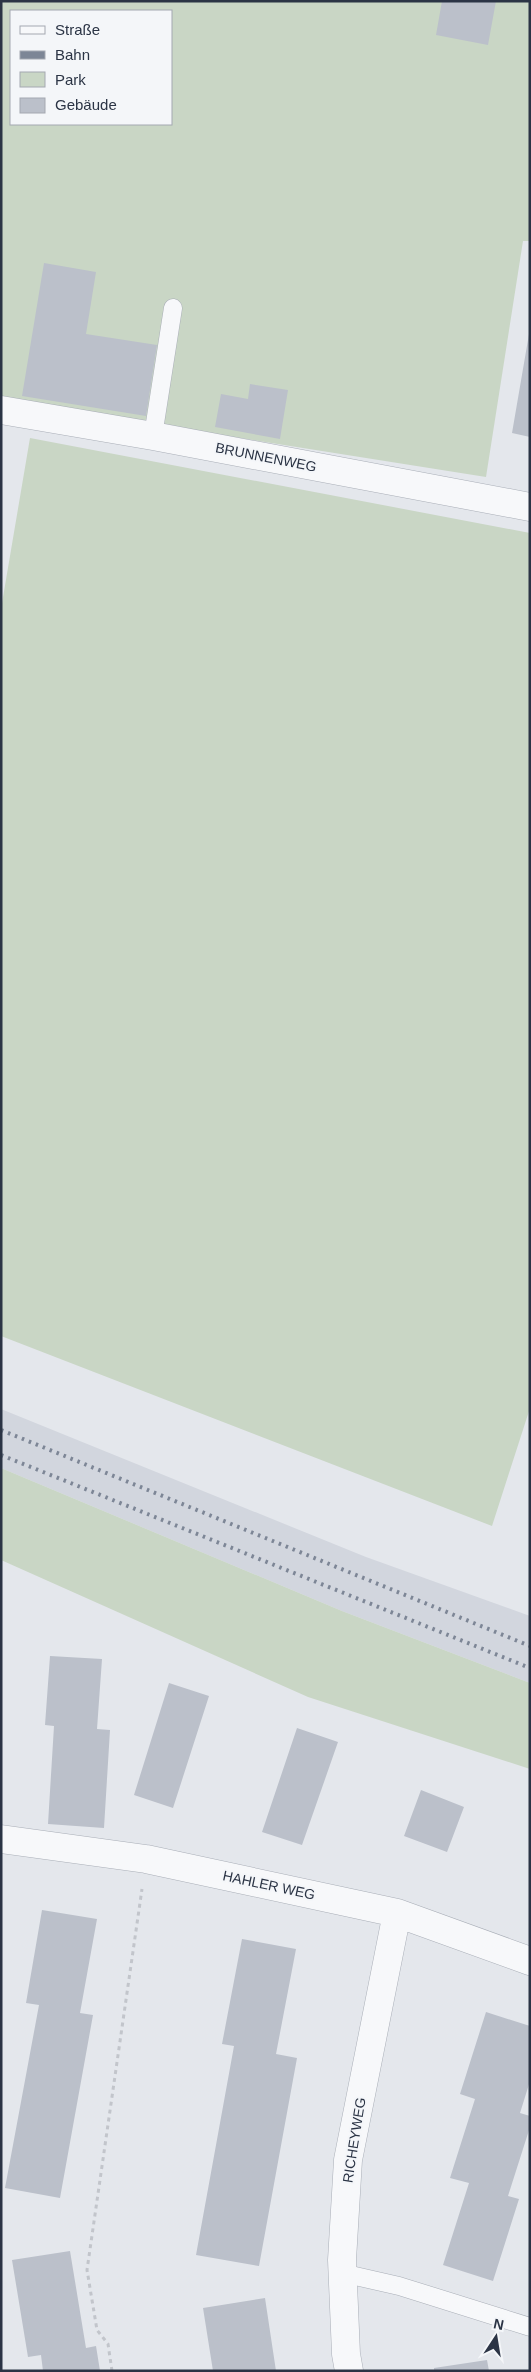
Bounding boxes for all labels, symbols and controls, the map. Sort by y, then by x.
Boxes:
legend [10,10,172,125]
text: Straße [55,21,100,38]
text: Bahn [55,46,90,63]
text: Park [55,71,86,88]
text: Gebäude [55,96,117,113]
street label: BRUNNENWEG [214,439,318,475]
street label: HAHLER WEG [221,1867,317,1903]
street label: RICHEYWEG [339,2096,369,2184]
north arrow [471,2312,521,2362]
text: N [492,2315,505,2333]

